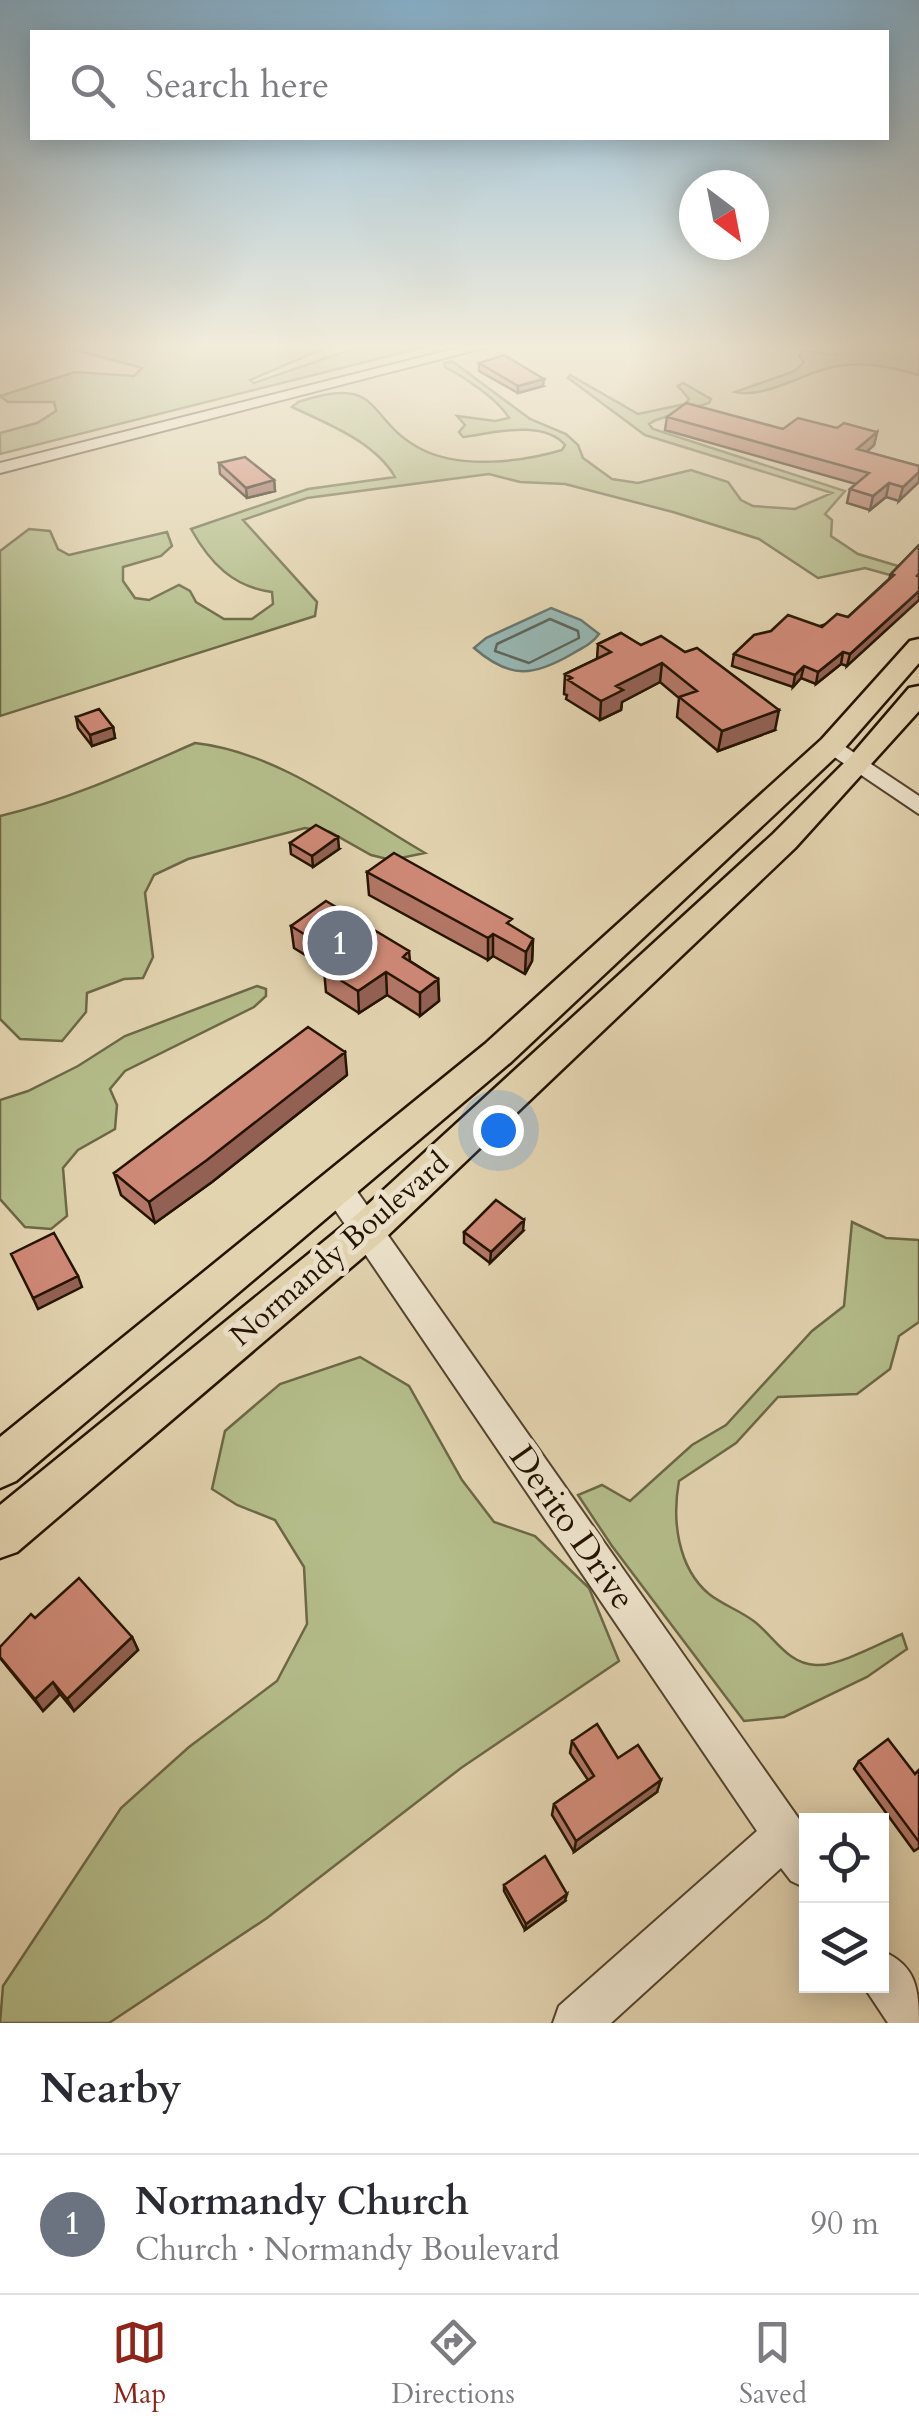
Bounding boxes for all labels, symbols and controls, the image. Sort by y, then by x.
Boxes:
search box [30,30,889,140]
icon: search [65,58,120,113]
text: Search here [145,59,329,111]
north arrow [679,170,769,260]
pin: 1 [308,906,372,980]
your location [473,1105,524,1156]
street label: Normandy Boulevard [221,1143,457,1356]
street label: Derito Drive [498,1436,647,1620]
map controls [799,1813,889,1993]
button: locate [799,1813,889,1903]
button: layers [799,1903,889,1993]
text: Nearby [40,2060,182,2117]
text: Normandy Church [135,2176,469,2228]
text: 1 [64,2202,81,2246]
text: 90 m [811,2202,879,2246]
text: Church · Normandy Boulevard [135,2228,560,2272]
tab: Map [112,2315,167,2413]
tab: Directions [391,2315,515,2413]
tab: Saved [739,2315,807,2413]

